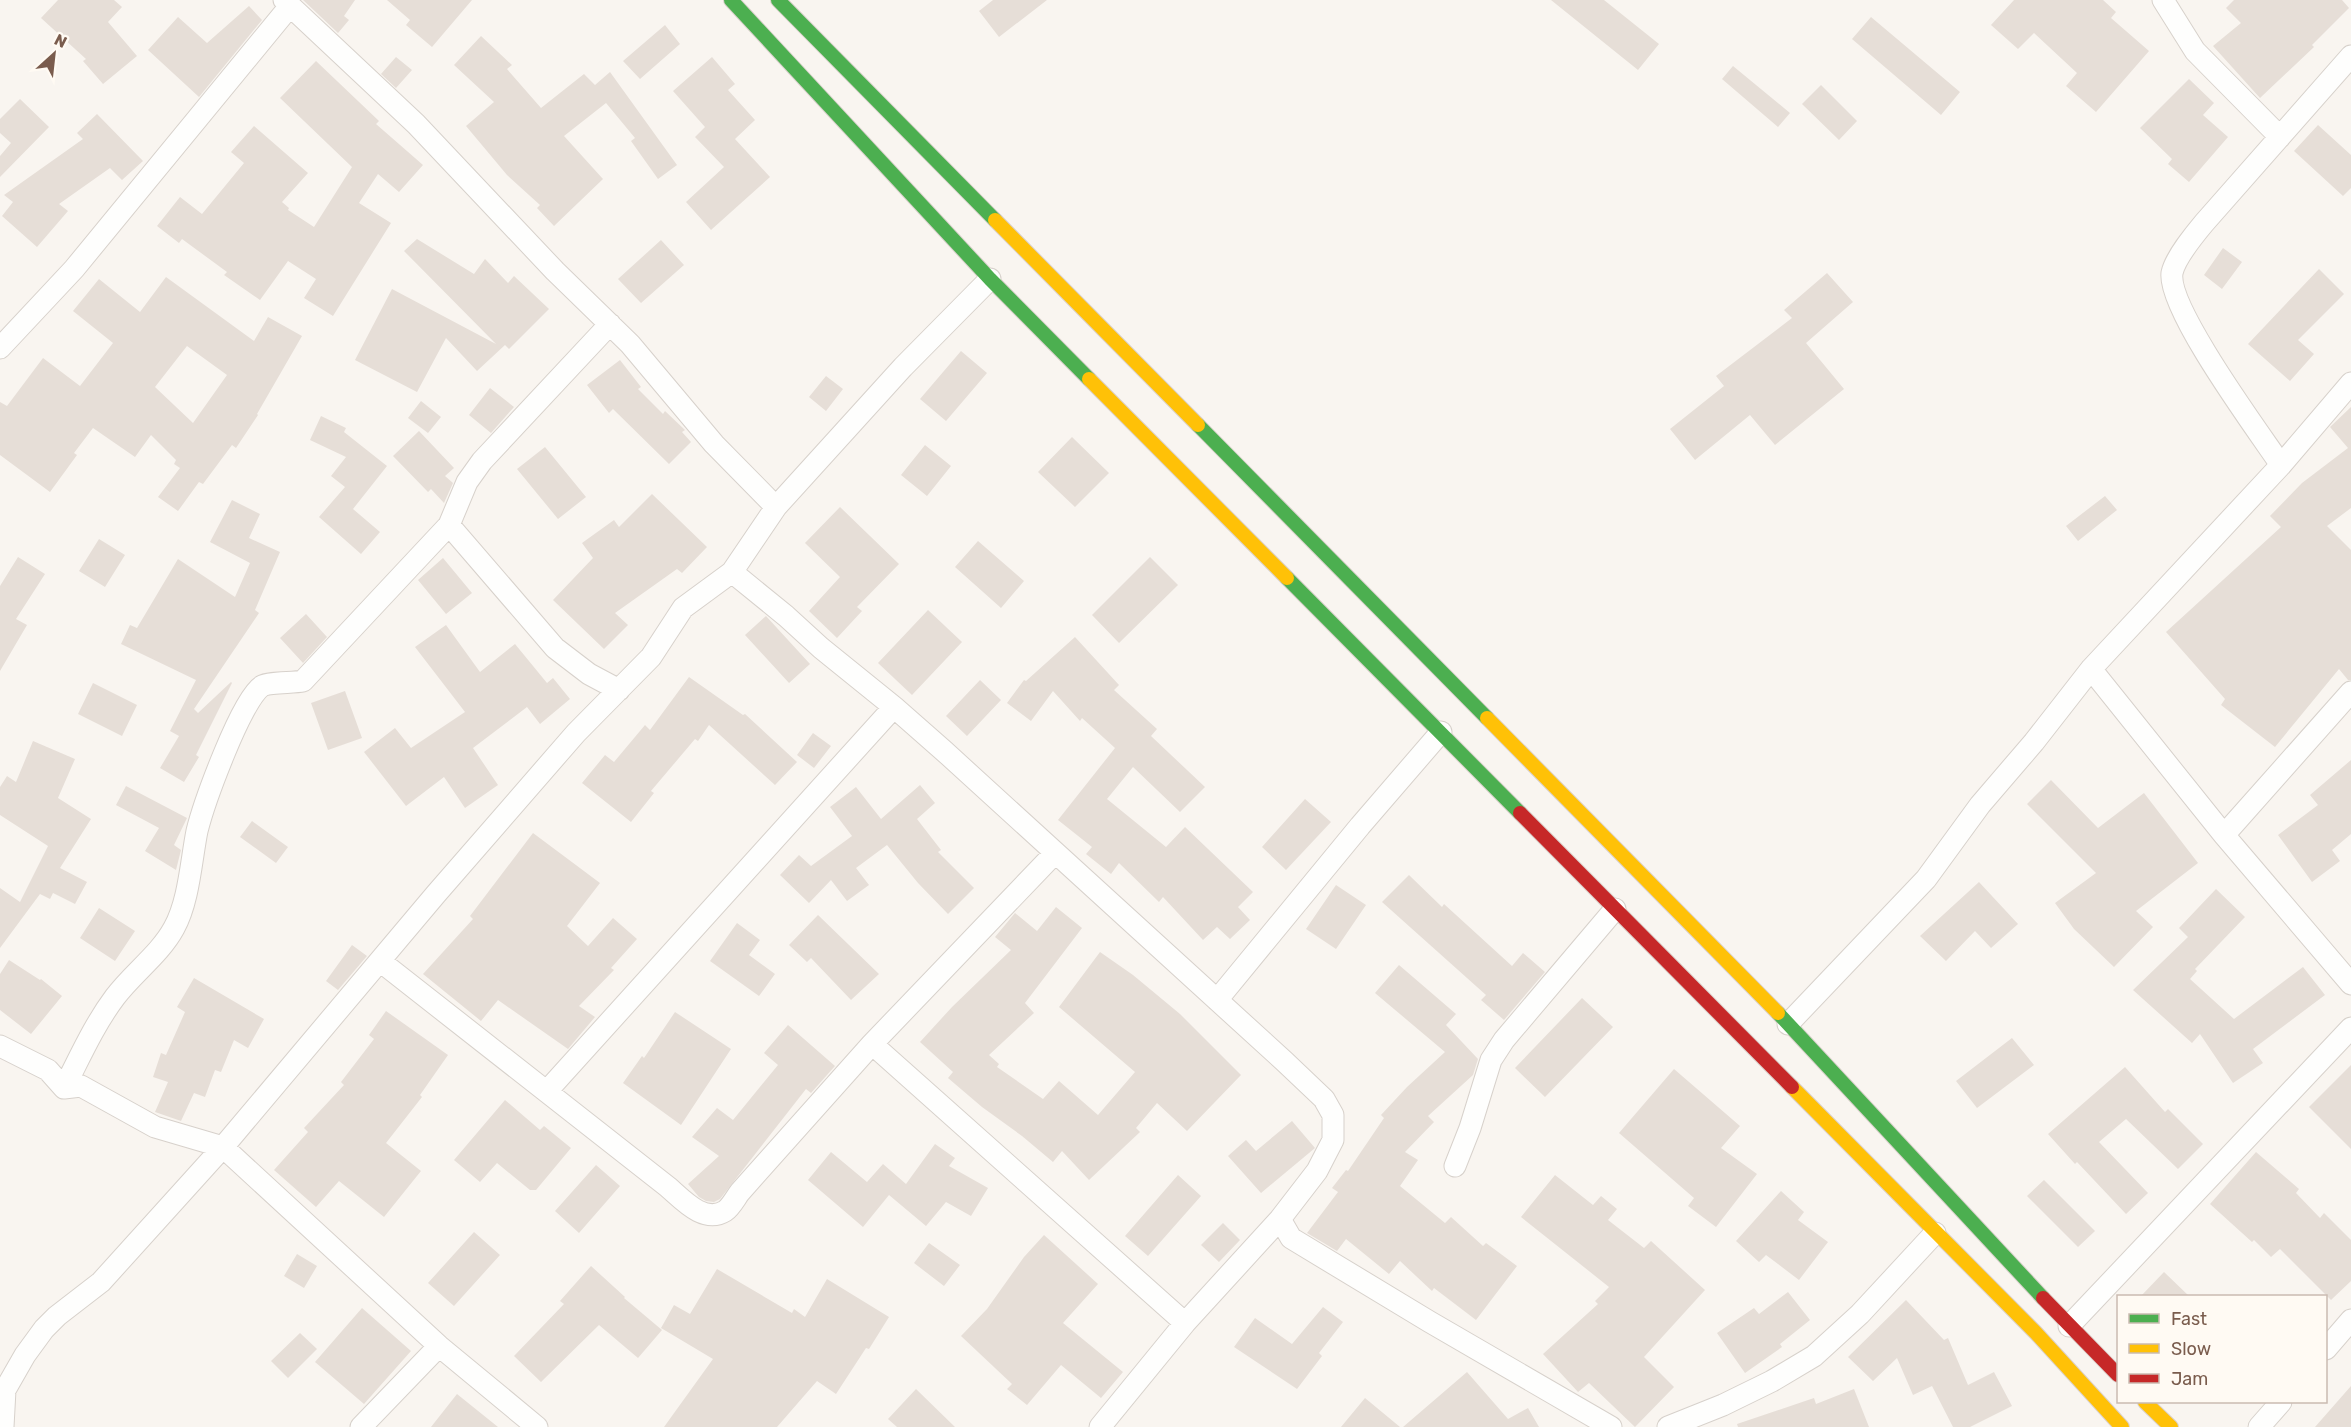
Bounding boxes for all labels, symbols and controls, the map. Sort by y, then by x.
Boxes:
north arrow [24,24,84,84]
text: N [51,30,70,52]
legend [2117,1295,2327,1403]
text: Fast [2171,1308,2207,1330]
text: Slow [2171,1338,2211,1360]
text: Jam [2171,1368,2208,1390]

